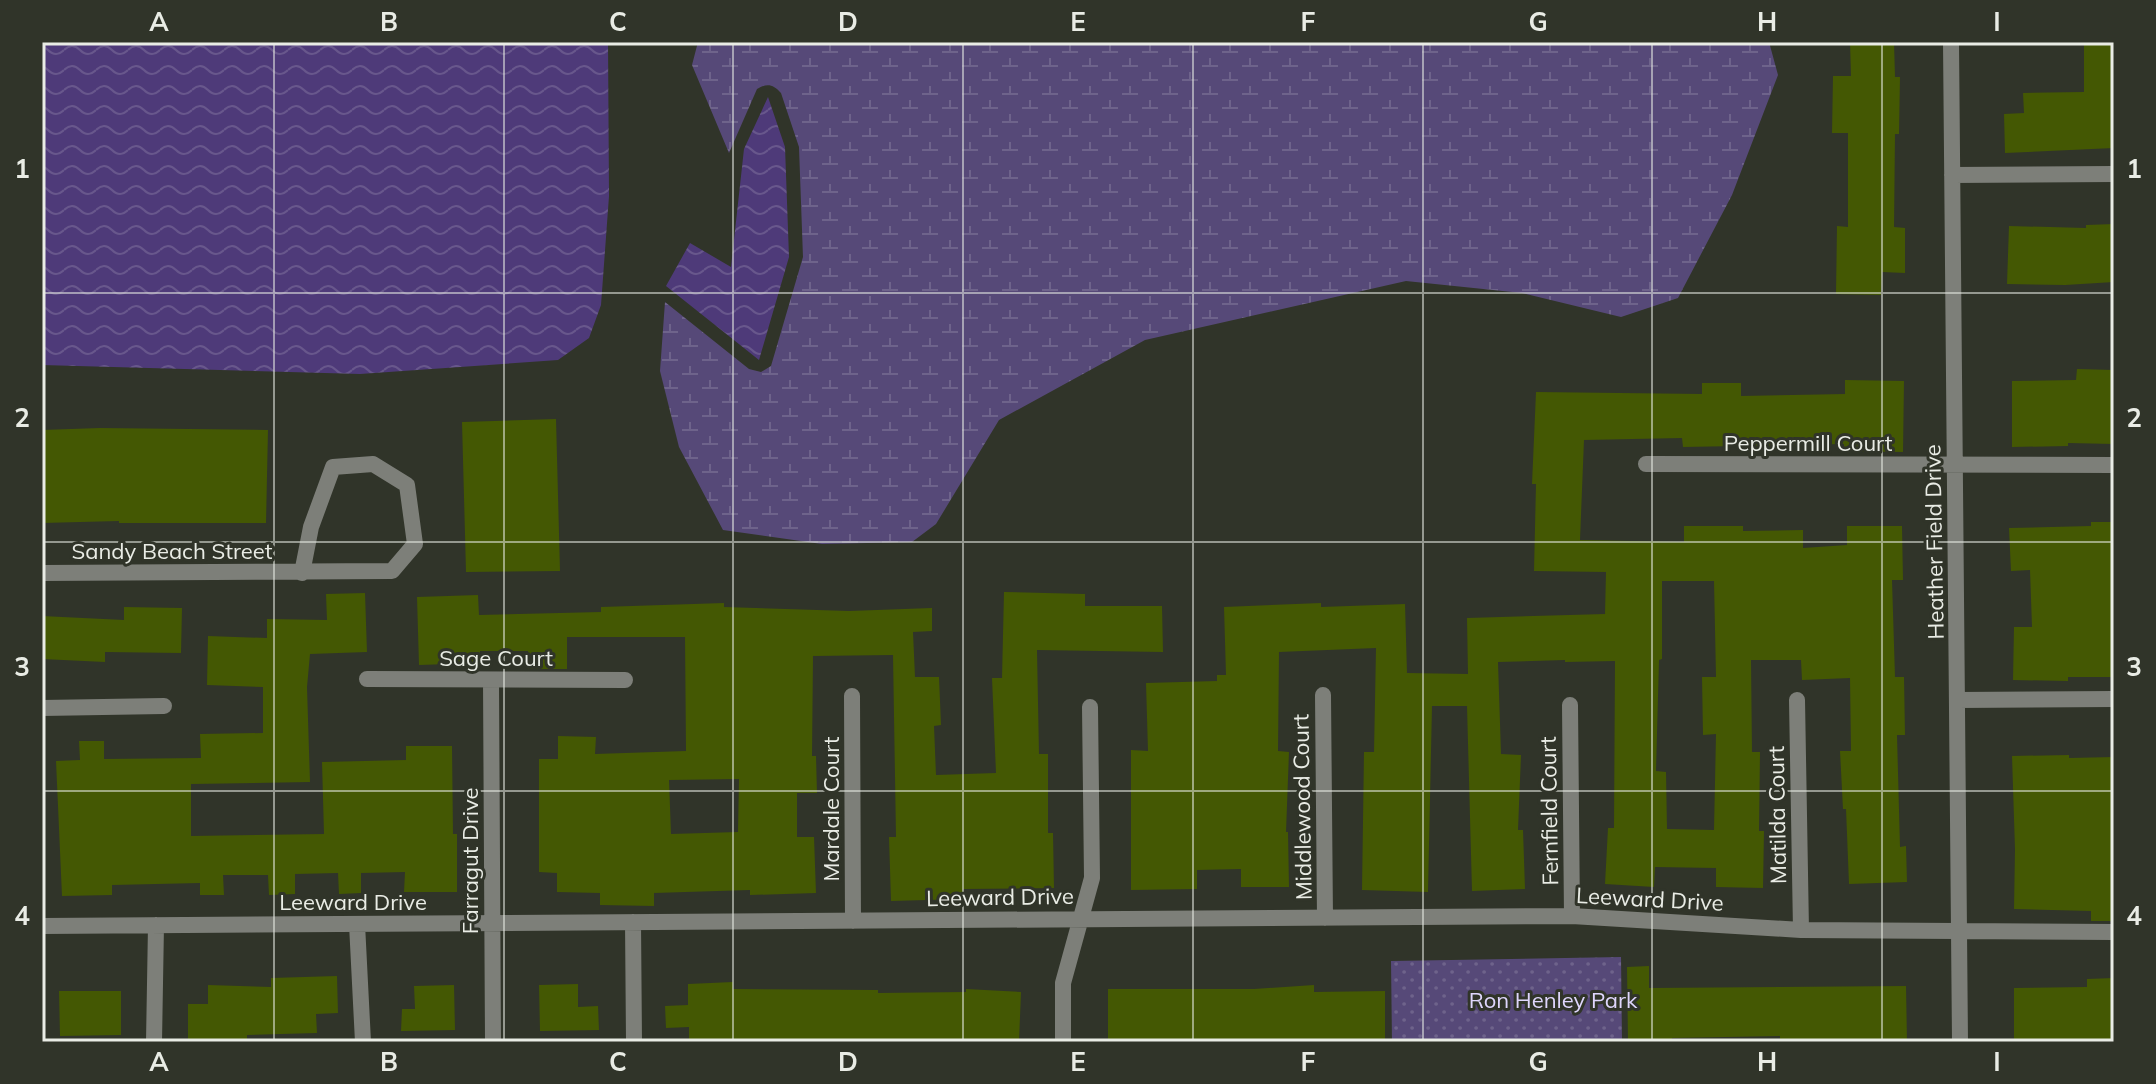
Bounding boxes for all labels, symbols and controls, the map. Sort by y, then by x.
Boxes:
text: A [149,5,169,38]
text: B [380,5,398,38]
text: C [609,5,627,38]
text: D [838,5,858,38]
text: E [1070,5,1086,38]
text: F [1301,5,1316,38]
text: G [1528,5,1548,38]
text: H [1757,5,1777,38]
text: I [1993,5,2001,38]
text: 1 [14,152,30,185]
text: 1 [2126,152,2142,185]
text: 2 [14,401,30,434]
text: 2 [2126,401,2142,434]
street label: Peppermill Court [1724,429,1893,457]
street label: Heather Field Drive [1918,444,1950,640]
street label: Sandy Beach Street [72,537,273,565]
street label: Sage Court [439,644,553,672]
text: 3 [14,650,30,683]
text: 3 [2126,650,2142,683]
street label: Middlewood Court [1286,713,1318,900]
street label: Mardale Court [817,736,845,882]
street label: Fernfield Court [1534,736,1564,886]
street label: Matilda Court [1762,745,1792,884]
street label: Farragut Drive [456,788,484,934]
street label: Leeward Drive [1576,881,1724,917]
street label: Leeward Drive [926,882,1074,912]
street label: Leeward Drive [279,888,427,916]
text: 4 [14,899,30,932]
text: 4 [2126,899,2142,932]
park label: Ron Henley Park [1469,986,1638,1014]
text: A [149,1045,169,1078]
text: B [380,1045,398,1078]
text: C [609,1045,627,1078]
text: D [838,1045,858,1078]
text: E [1070,1045,1086,1078]
text: F [1301,1045,1316,1078]
text: G [1528,1045,1548,1078]
text: H [1757,1045,1777,1078]
text: I [1993,1045,2001,1078]

